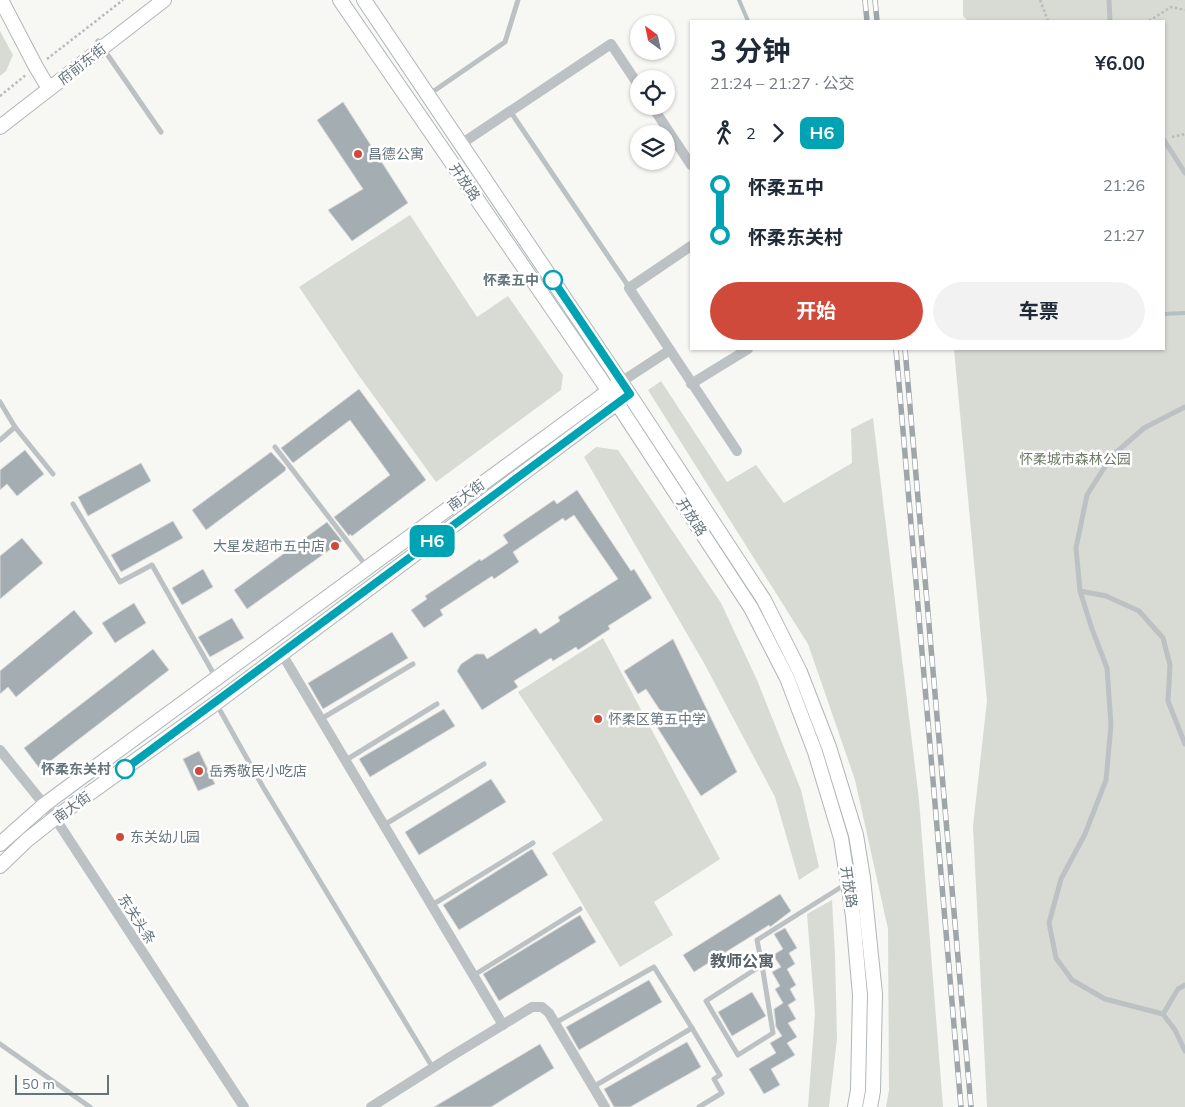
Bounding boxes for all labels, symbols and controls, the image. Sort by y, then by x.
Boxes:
north arrow [630,15,675,60]
map controls [630,15,675,170]
text: 3 分钟 [710,33,790,68]
street label: 府前东街 [54,40,110,88]
text: ¥6.00 [1095,51,1145,75]
button: locate [630,70,675,115]
text: 21:24 – 21:27 · 公交 [710,73,855,93]
icon: walk [710,119,738,147]
icon: forward [764,119,792,147]
text: H6 [810,121,834,144]
text: 2 [746,123,756,143]
button: layers [630,125,675,170]
place label: 昌德公寓 [368,145,424,163]
marker: 昌德公寓 [352,148,364,160]
street label: 开放路 [446,160,484,204]
text: 怀柔五中 [748,175,824,199]
text: 21:26 [1103,175,1145,195]
text: 怀柔东关村 [748,225,843,249]
text: 21:27 [1103,225,1145,245]
marker: 怀柔五中 [543,270,563,290]
place label: 怀柔五中 [483,271,539,289]
button: 开始 [710,282,923,340]
button: 车票 [933,282,1145,340]
park label: 怀柔城市森林公园 [1019,450,1131,468]
street label: 南大街 [444,475,488,515]
street label: 开放路 [673,494,711,540]
line badge: H6 [410,525,454,557]
text: H6 [420,529,444,552]
place label: 大星发超市五中店 [213,537,325,555]
marker: 大星发超市五中店 [329,540,341,552]
place label: 怀柔区第五中学 [608,710,706,728]
marker: 怀柔区第五中学 [592,713,604,725]
marker: 怀柔东关村 [115,759,135,779]
place label: 怀柔东关村 [41,760,111,778]
place label: 岳秀敬民小吃店 [209,762,307,780]
marker: 岳秀敬民小吃店 [193,765,205,777]
street label: 南大街 [50,787,94,827]
place label: 东关幼儿园 [130,828,200,846]
marker: 东关幼儿园 [114,831,126,843]
street label: 开放路 [837,865,861,909]
street label: 东关头条 [114,891,160,947]
district label: 教师公寓 [710,951,774,971]
scale bar [15,1072,109,1095]
text: 50 m [22,1075,55,1093]

